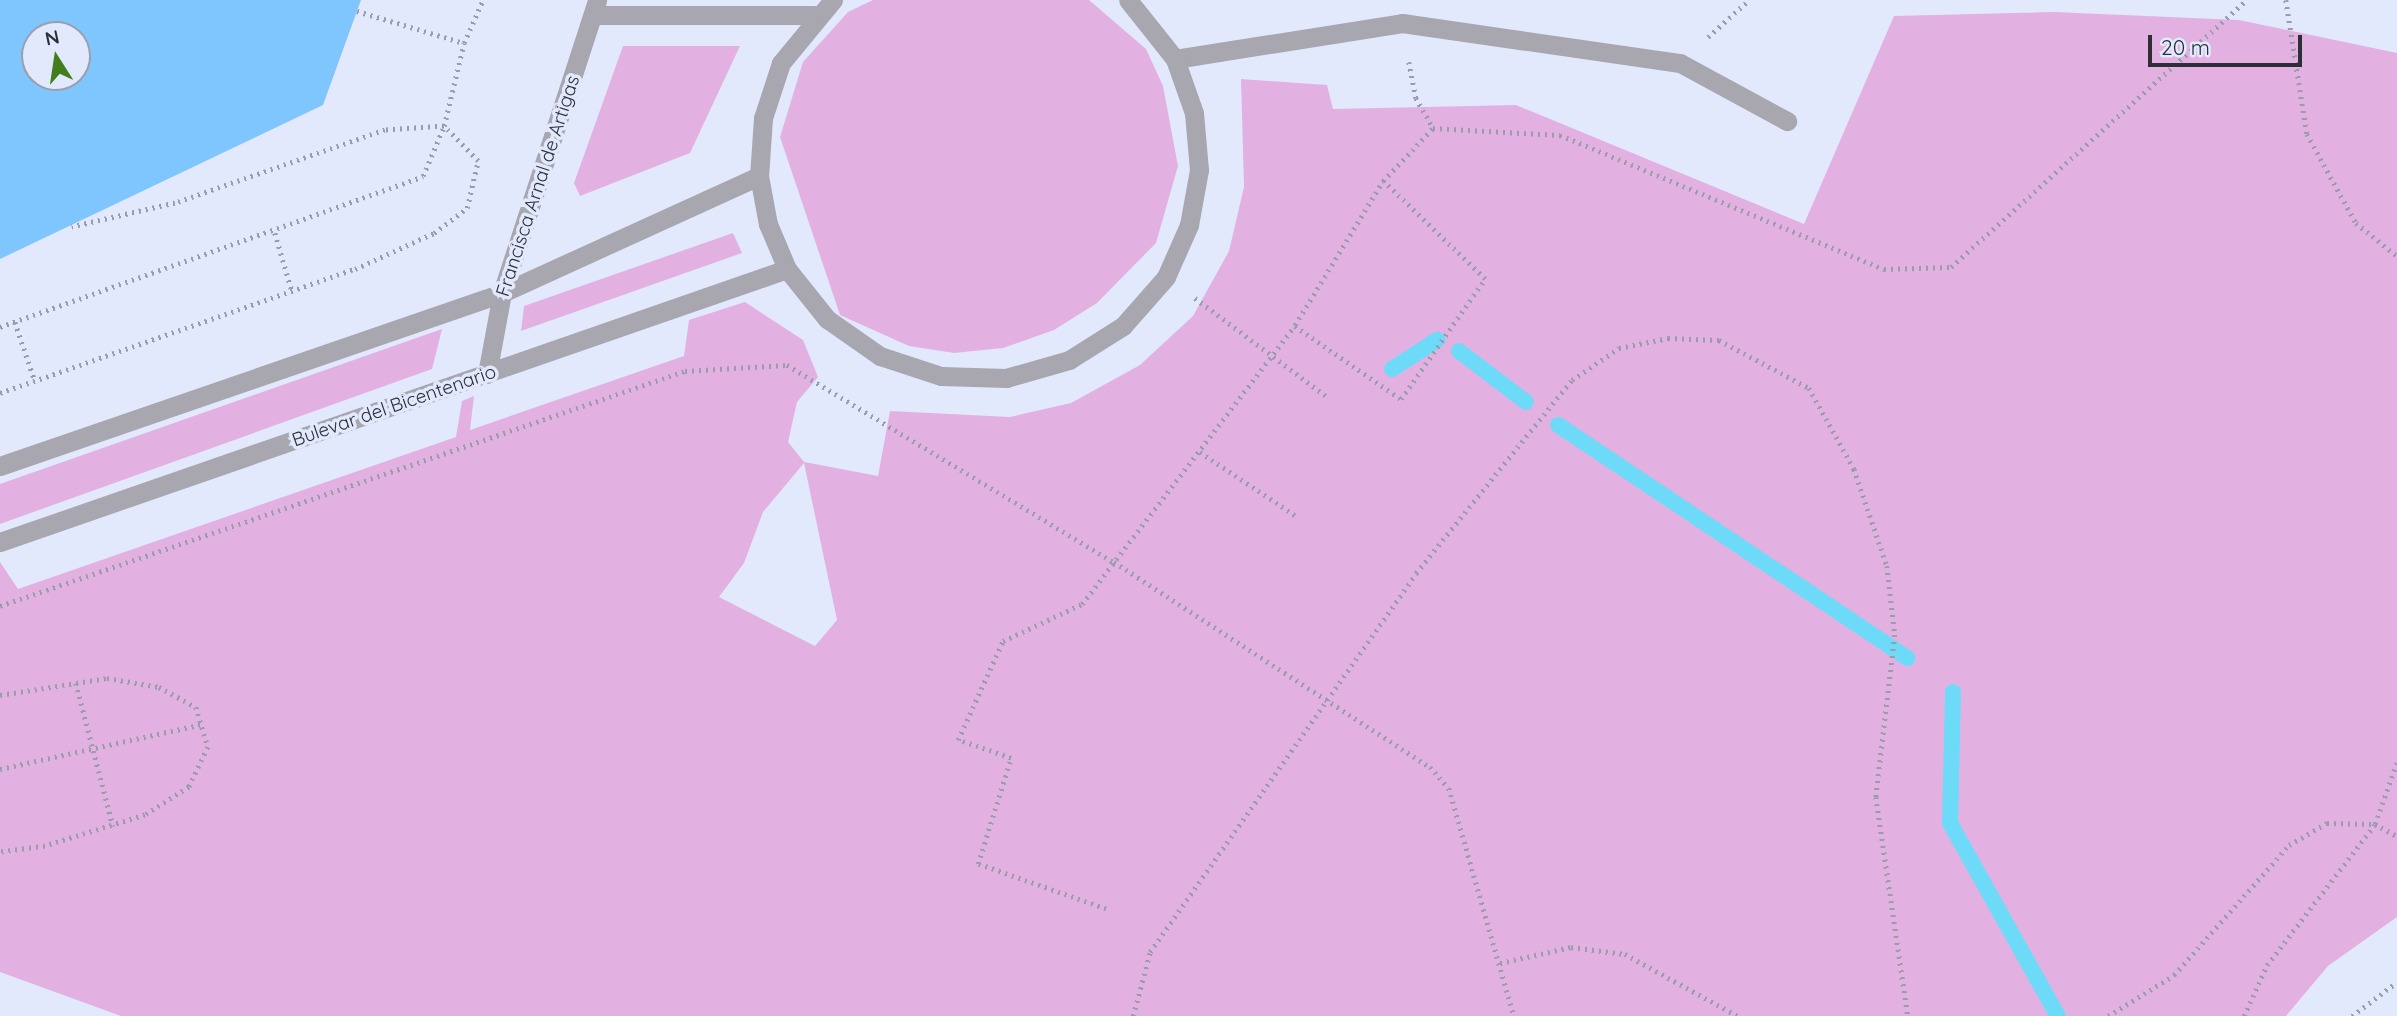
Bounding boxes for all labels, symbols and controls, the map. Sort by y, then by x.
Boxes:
north arrow [21,21,91,91]
scale bar [2152,21,2306,65]
text: N [43,24,61,51]
text: 20 m [2161,34,2210,60]
street label: Francisca Arnal de Artigas [491,73,585,299]
street label: Bulevar del Bicentenario [289,360,499,452]

